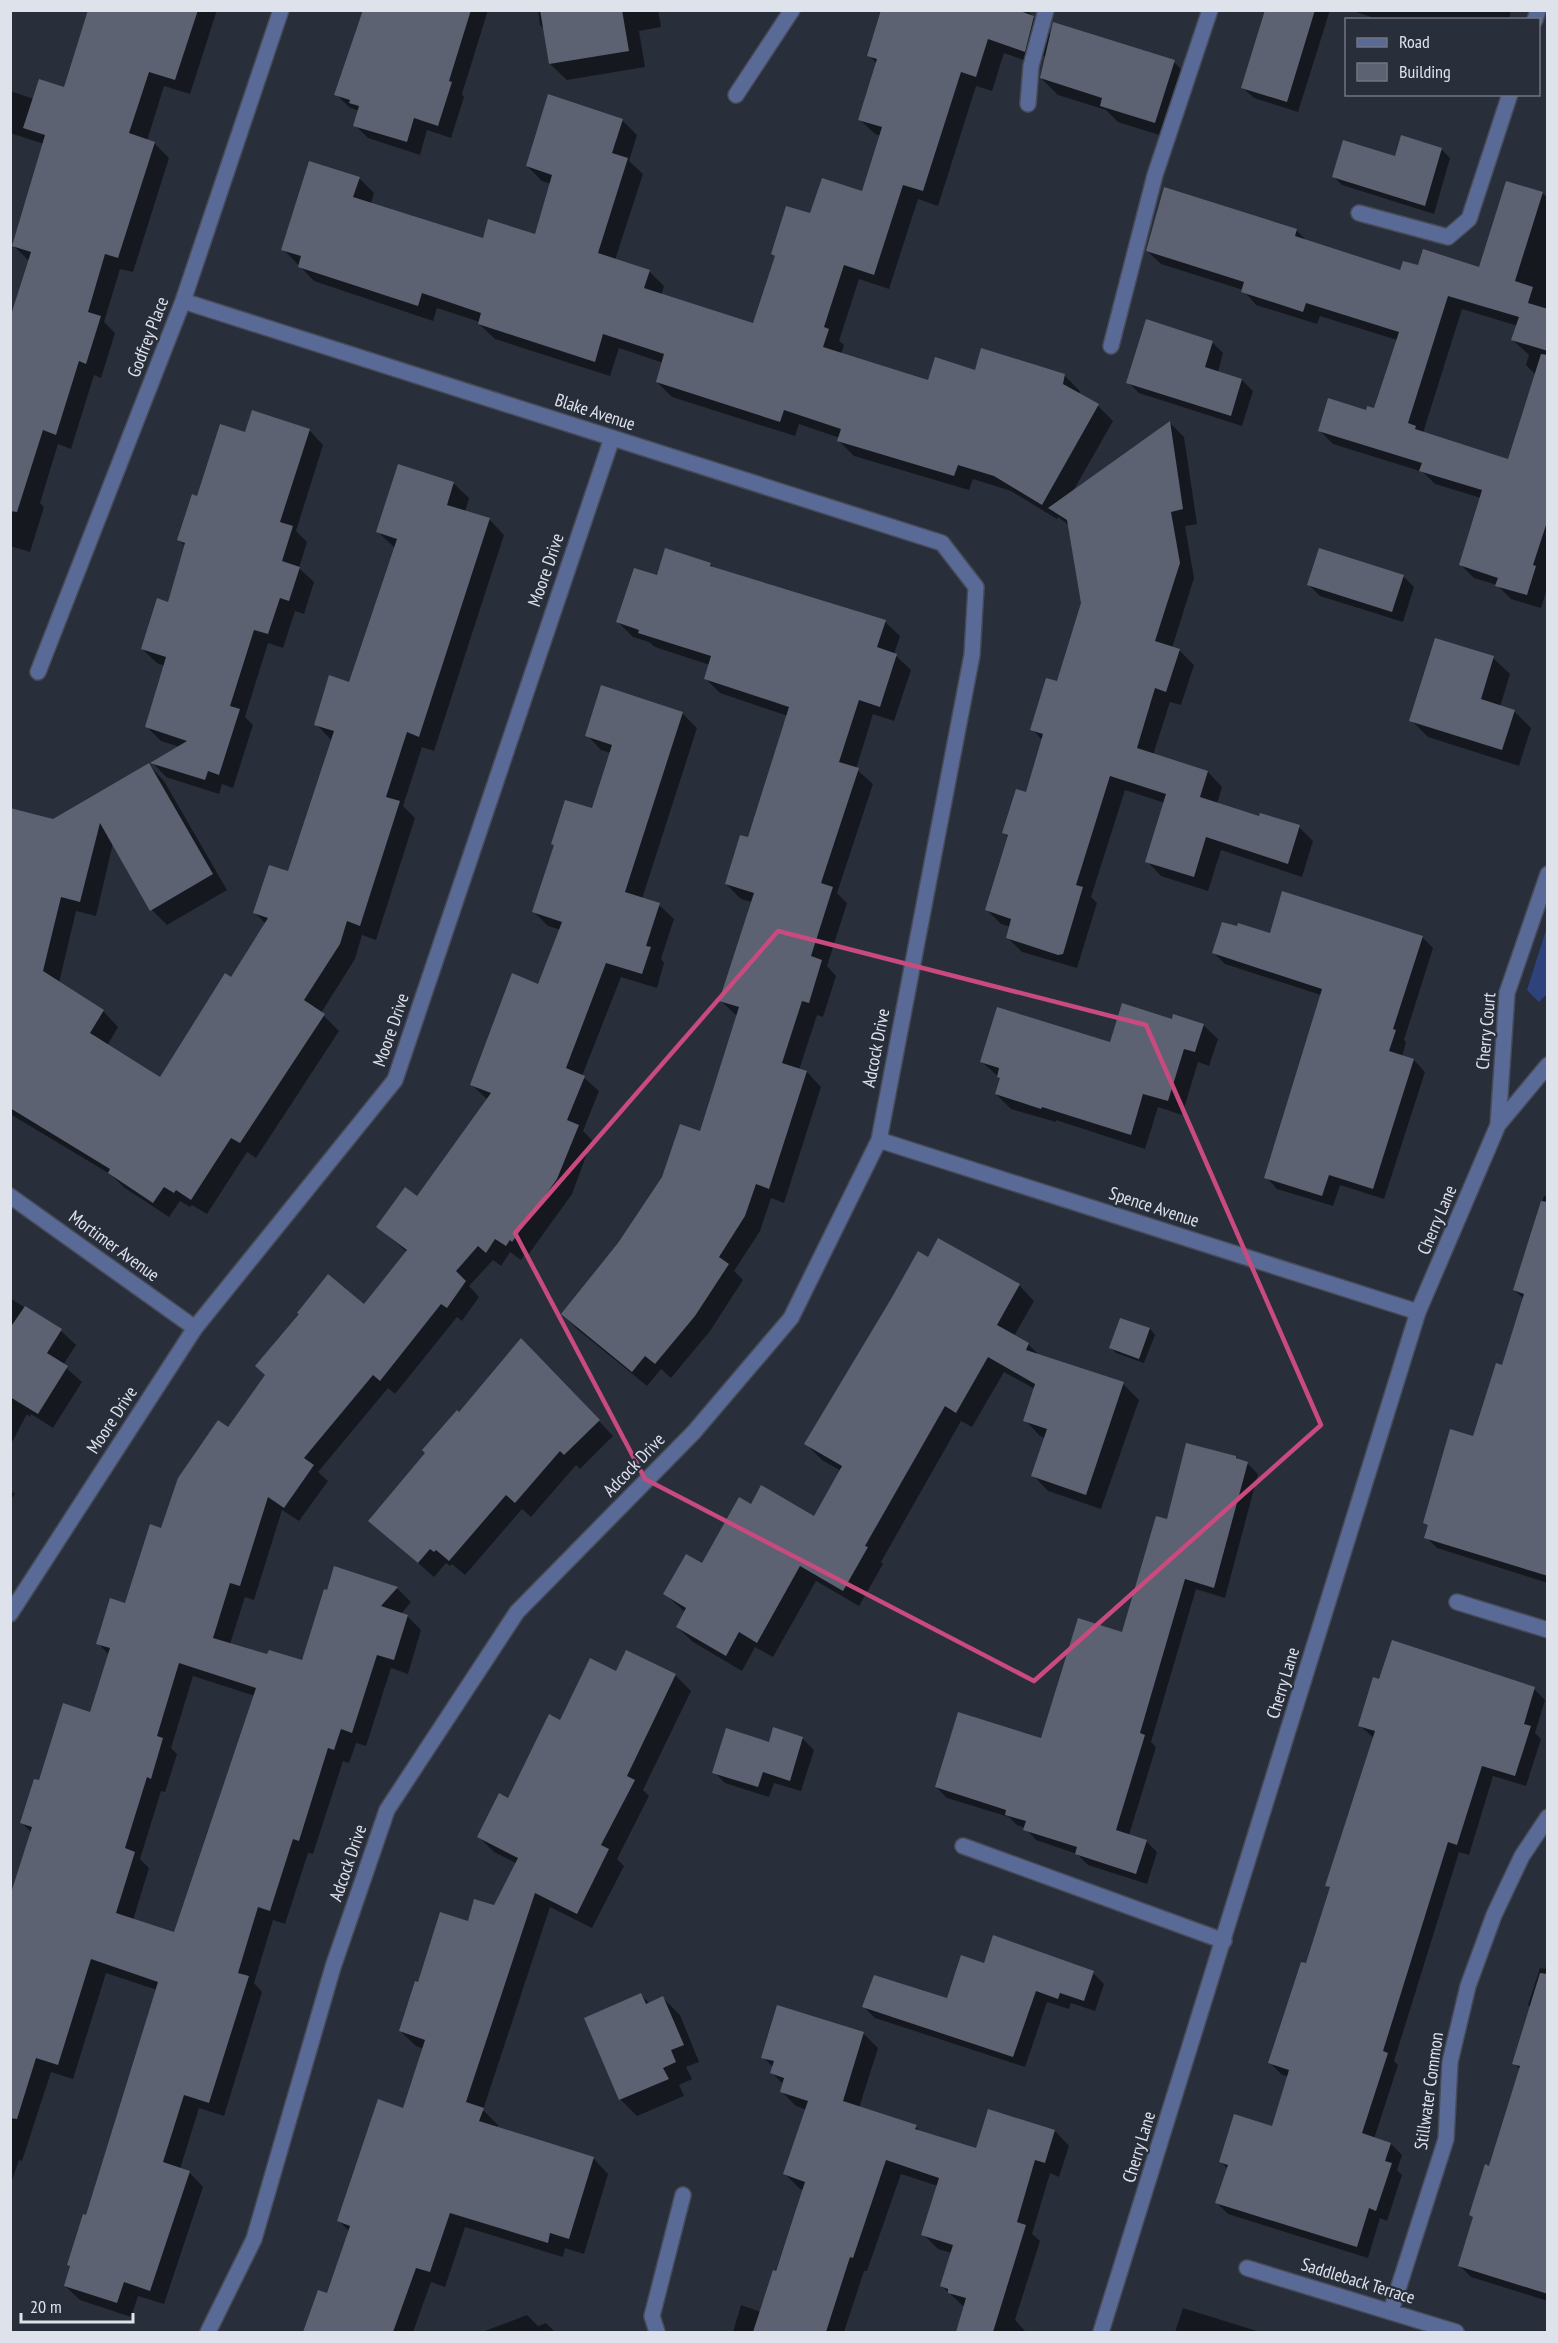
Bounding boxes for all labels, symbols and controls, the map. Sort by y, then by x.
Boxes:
legend [1345,18,1540,96]
text: Road [1399,30,1430,53]
text: Building [1399,60,1451,83]
street label: Godfrey Place [122,293,173,380]
street label: Blake Avenue [552,388,638,435]
street label: Moore Drive [522,530,569,609]
street label: Moore Drive [367,990,414,1069]
street label: Cherry Court [1471,991,1500,1070]
street label: Adcock Drive [857,1007,894,1089]
street label: Spence Avenue [1106,1181,1202,1232]
street label: Cherry Lane [1412,1182,1461,1258]
street label: Mortimer Avenue [64,1205,164,1286]
street label: Moore Drive [81,1382,142,1458]
street label: Adcock Drive [598,1428,670,1501]
street label: Cherry Lane [1261,1644,1304,1721]
street label: Adcock Drive [324,1821,371,1904]
street label: Stillwater Common [1409,2031,1448,2151]
street label: Cherry Lane [1117,2108,1160,2185]
street label: Saddleback Terrace [1299,2252,1418,2309]
scale bar [21,2286,134,2324]
text: 20 m [30,2295,62,2318]

